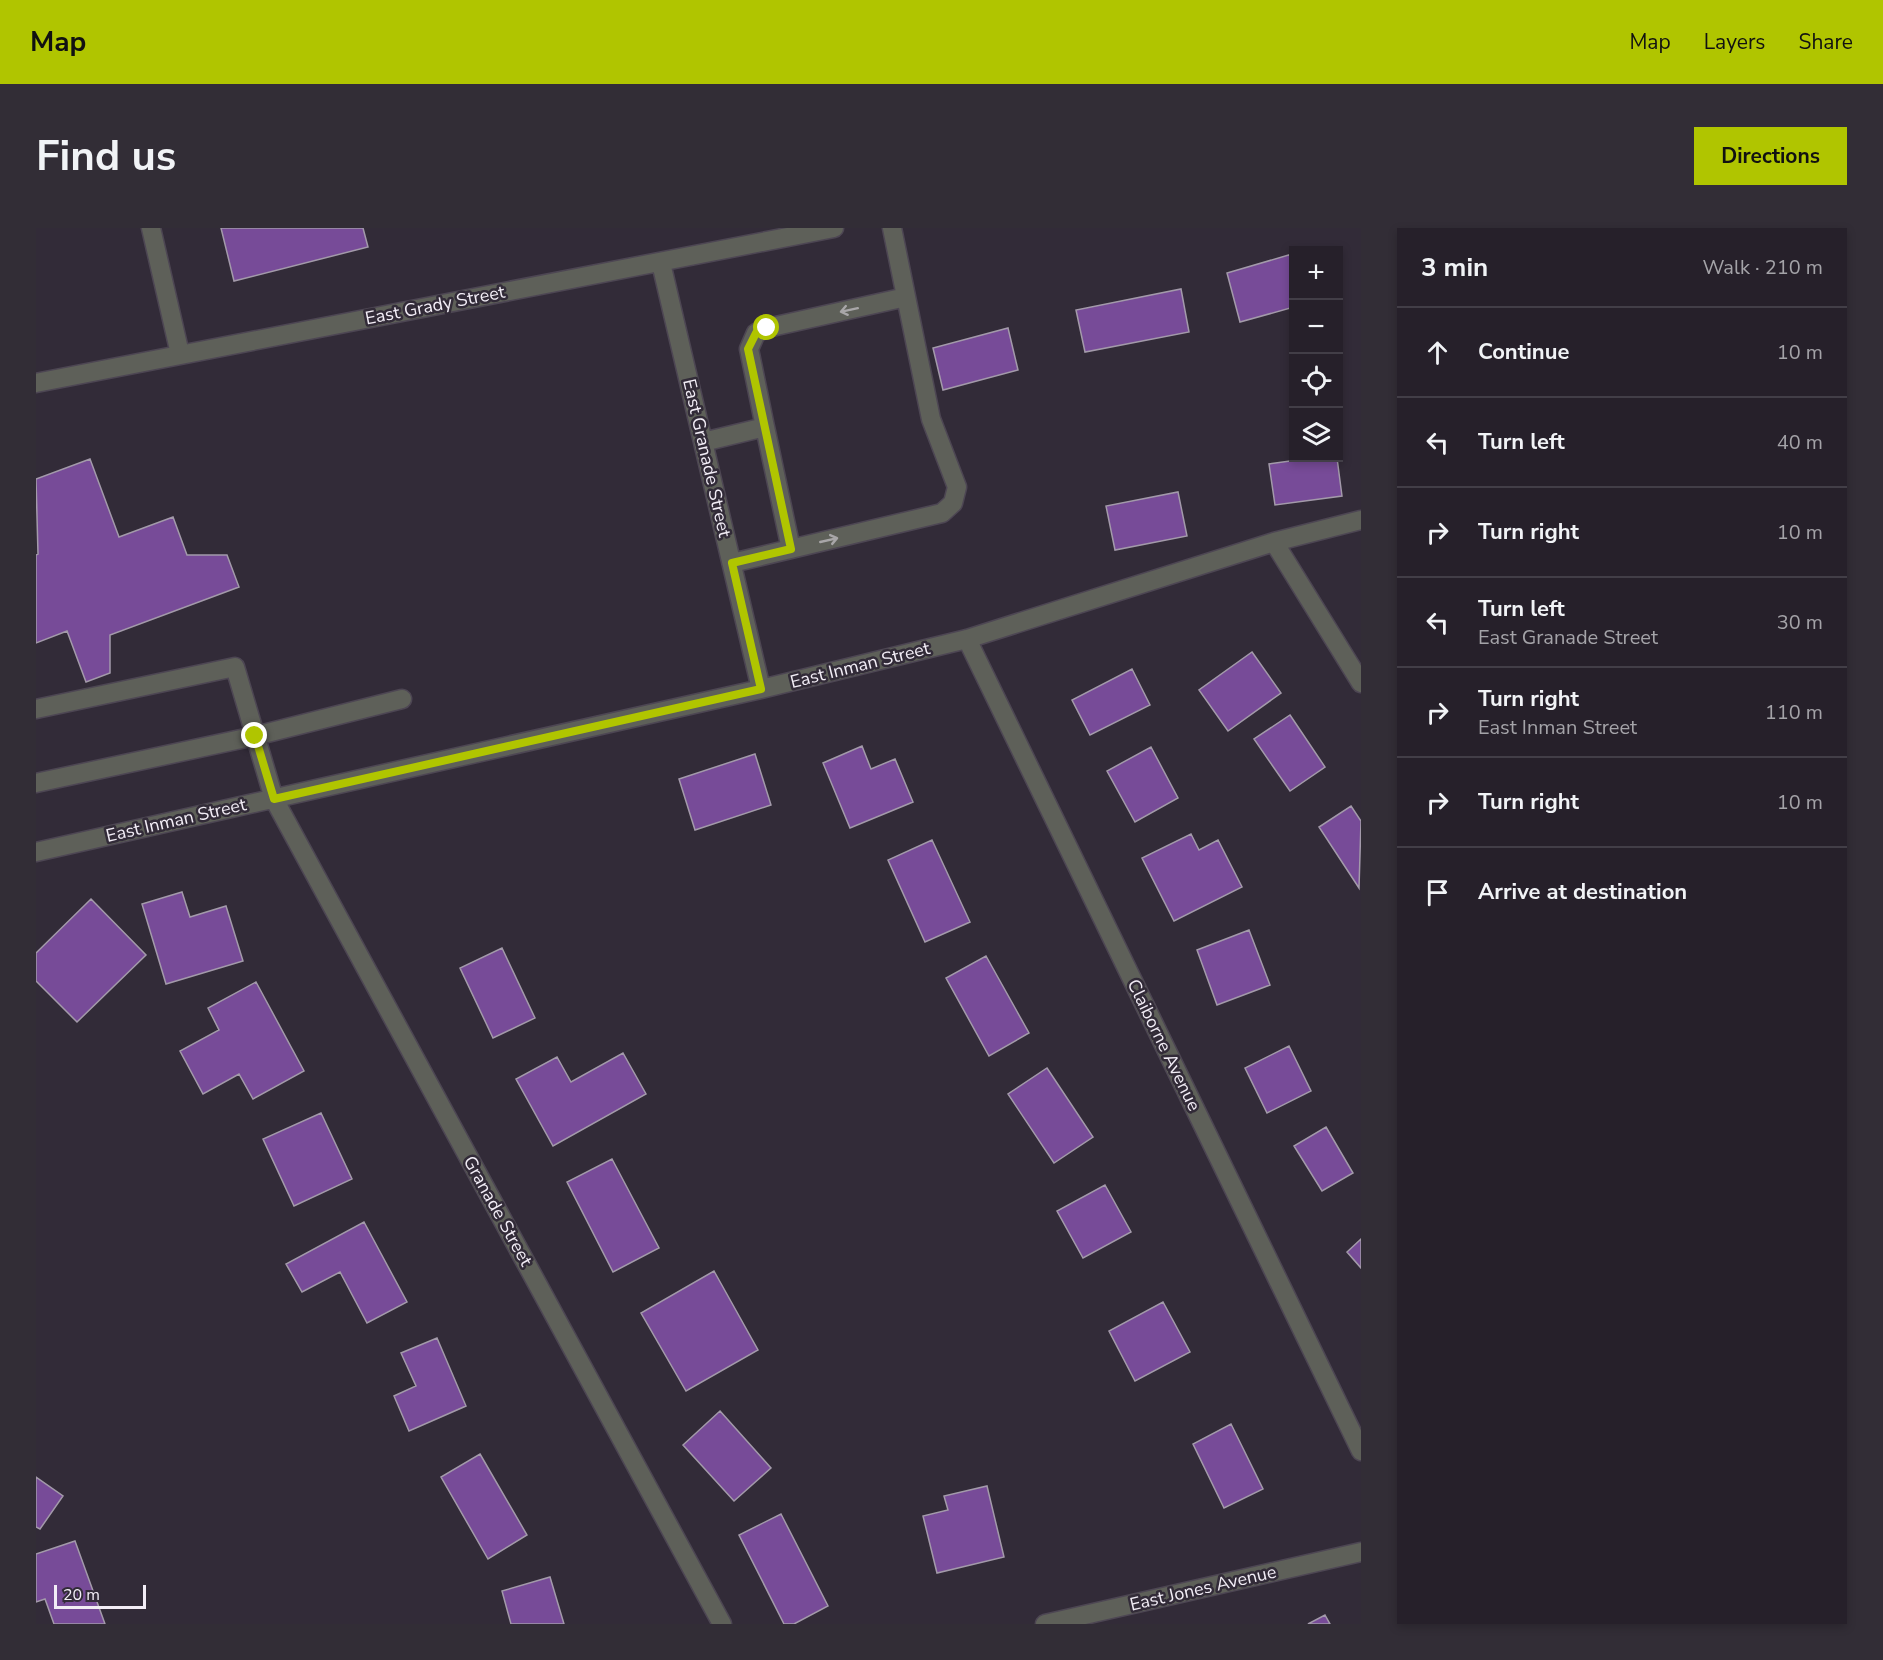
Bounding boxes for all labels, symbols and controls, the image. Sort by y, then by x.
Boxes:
text: Map [30,23,86,61]
text: Map [1629,28,1671,56]
text: Layers [1704,28,1765,56]
text: Share [1798,28,1853,56]
button: Directions [1694,127,1847,185]
text: Find us [36,128,176,185]
map controls [1289,246,1343,462]
button: + [1289,246,1343,300]
text: 3 min [1421,250,1488,285]
text: Walk · 210 m [1703,254,1823,281]
street label: East Grady Street [363,280,508,330]
button: − [1289,300,1343,354]
one-way arrow [840,304,859,316]
route start [753,314,779,340]
icon: ahead [1421,336,1454,369]
text: Continue [1478,337,1569,367]
text: 10 m [1777,339,1823,366]
button: locate [1289,354,1343,408]
street label: East Granade Street [677,376,737,540]
button: layers [1289,408,1343,462]
icon: left [1421,426,1454,459]
text: Turn left [1478,427,1565,457]
text: 40 m [1777,429,1823,456]
icon: right [1421,516,1454,549]
text: Turn right [1478,517,1579,547]
text: 10 m [1777,519,1823,546]
one-way arrow [820,533,839,545]
text: Turn left [1478,594,1565,624]
icon: left [1421,606,1454,639]
text: 30 m [1777,609,1823,636]
text: East Granade Street [1478,624,1658,651]
street label: East Inman Street [788,636,933,694]
text: Turn right [1478,684,1579,714]
icon: right [1421,696,1454,729]
text: 110 m [1765,699,1823,726]
text: East Inman Street [1478,714,1637,741]
route end [241,722,267,748]
icon: right [1421,786,1454,819]
text: Turn right [1478,787,1579,817]
text: 10 m [1777,789,1823,816]
street label: East Inman Street [104,792,249,848]
icon: arrive [1421,876,1454,909]
text: Arrive at destination [1478,877,1687,907]
street label: Claiborne Avenue [1122,975,1206,1115]
street label: Granade Street [458,1152,539,1271]
street label: East Jones Avenue [1127,1559,1279,1617]
scale bar [54,1582,146,1610]
text: 20 m [63,1584,100,1606]

